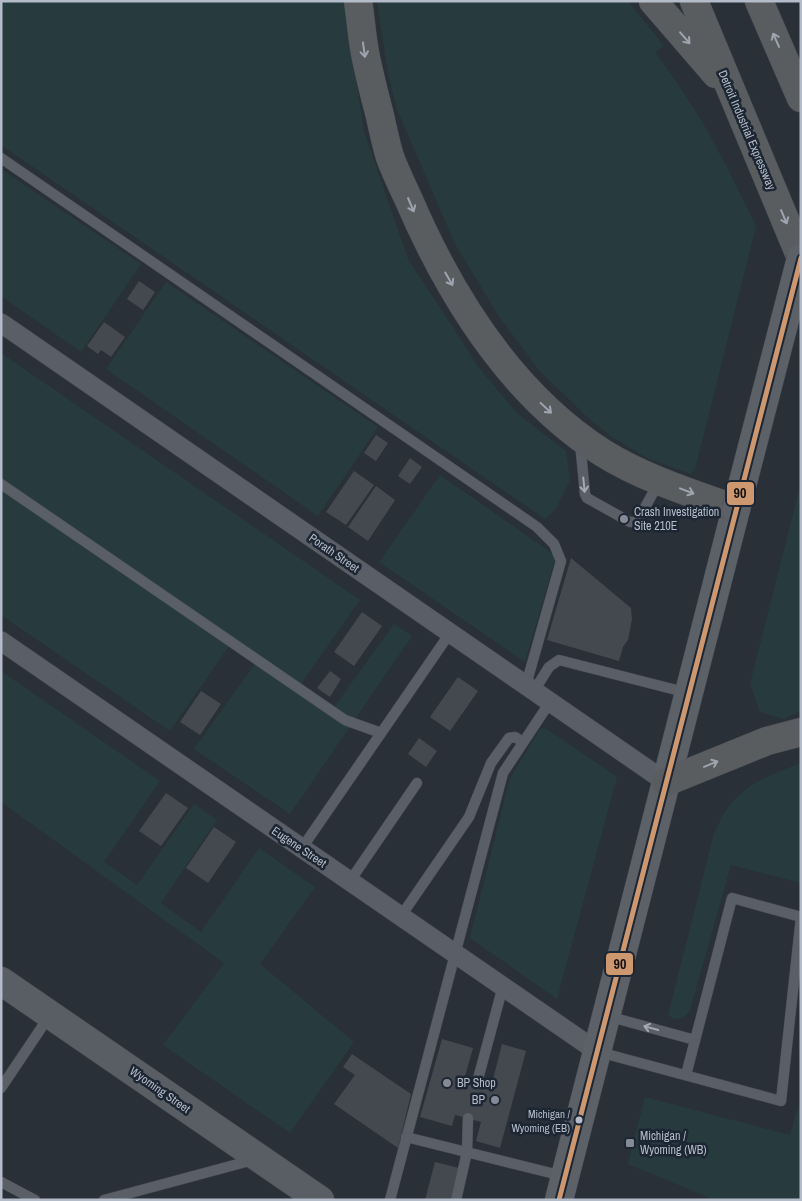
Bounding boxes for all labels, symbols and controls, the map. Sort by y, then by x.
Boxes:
one-way arrow [679,32,690,45]
one-way arrow [771,33,781,48]
one-way arrow [360,41,370,57]
street label: Detroit Industrial Expressway [715,68,780,192]
one-way arrow [406,197,416,212]
one-way arrow [779,209,789,224]
one-way arrow [444,271,454,285]
one-way arrow [540,402,553,414]
one-way arrow [579,476,589,492]
line badge: 90 [726,481,755,506]
text: 90 [734,484,746,502]
one-way arrow [679,487,694,496]
place label: Crash Investigation Site 210E [634,504,719,534]
marker: Crash Investigation Site 210E [618,513,630,525]
street label: Porath Street [306,530,363,576]
one-way arrow [704,758,719,767]
street label: Eugene Street [268,823,330,871]
line badge: 90 [605,952,634,976]
text: 90 [614,955,626,973]
one-way arrow [643,1022,659,1032]
street label: Wyoming Street [127,1063,194,1117]
place label: BP Shop [457,1075,496,1091]
marker: BP Shop [441,1077,453,1089]
place label: BP [472,1092,485,1108]
marker: BP [489,1094,501,1106]
place label: Michigan / Wyoming (EB) [511,1107,570,1135]
marker: Michigan / Wyoming (EB) [574,1115,584,1125]
place label: Michigan / Wyoming (WB) [640,1128,707,1158]
marker: Michigan / Wyoming (WB) [624,1137,636,1149]

